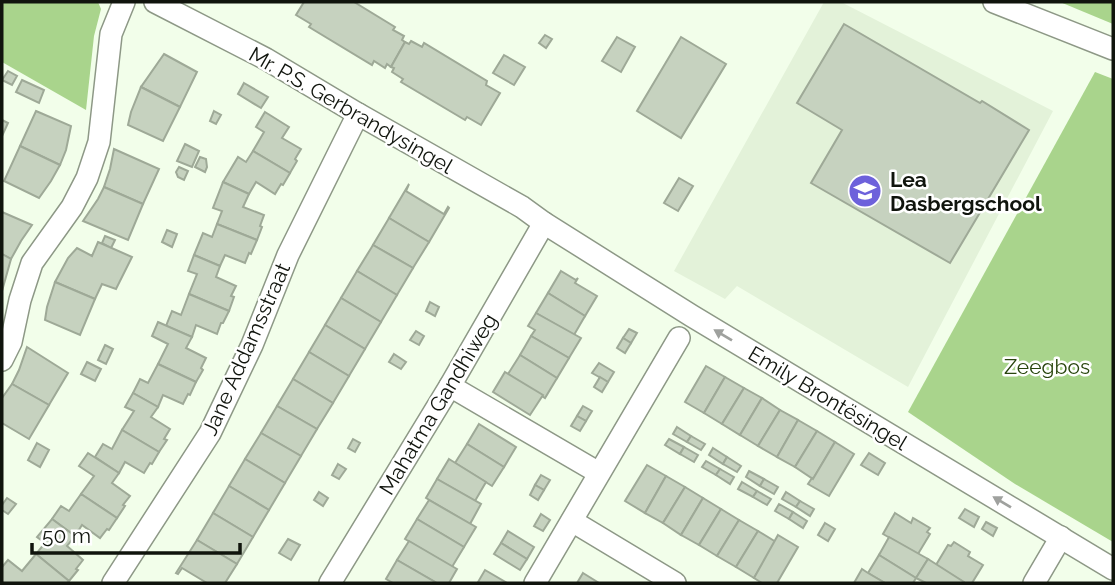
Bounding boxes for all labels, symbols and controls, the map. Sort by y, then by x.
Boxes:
street label: Mr. P.S. Gerbrandysingel [245,41,458,179]
place label: Lea Dasbergschool [890,167,1042,216]
school or university icon: Lea Dasbergschool [846,172,884,210]
street label: Jane Addamsstraat [197,259,295,439]
street label: Mahatma Gandhiweg [374,309,502,499]
one-way arrow [713,329,732,341]
street label: Emily Brontësingel [744,341,912,455]
park label: Zeegbos [1004,354,1090,379]
one-way arrow [992,496,1011,509]
scale bar [32,512,240,556]
text: 50 m [42,523,91,548]

